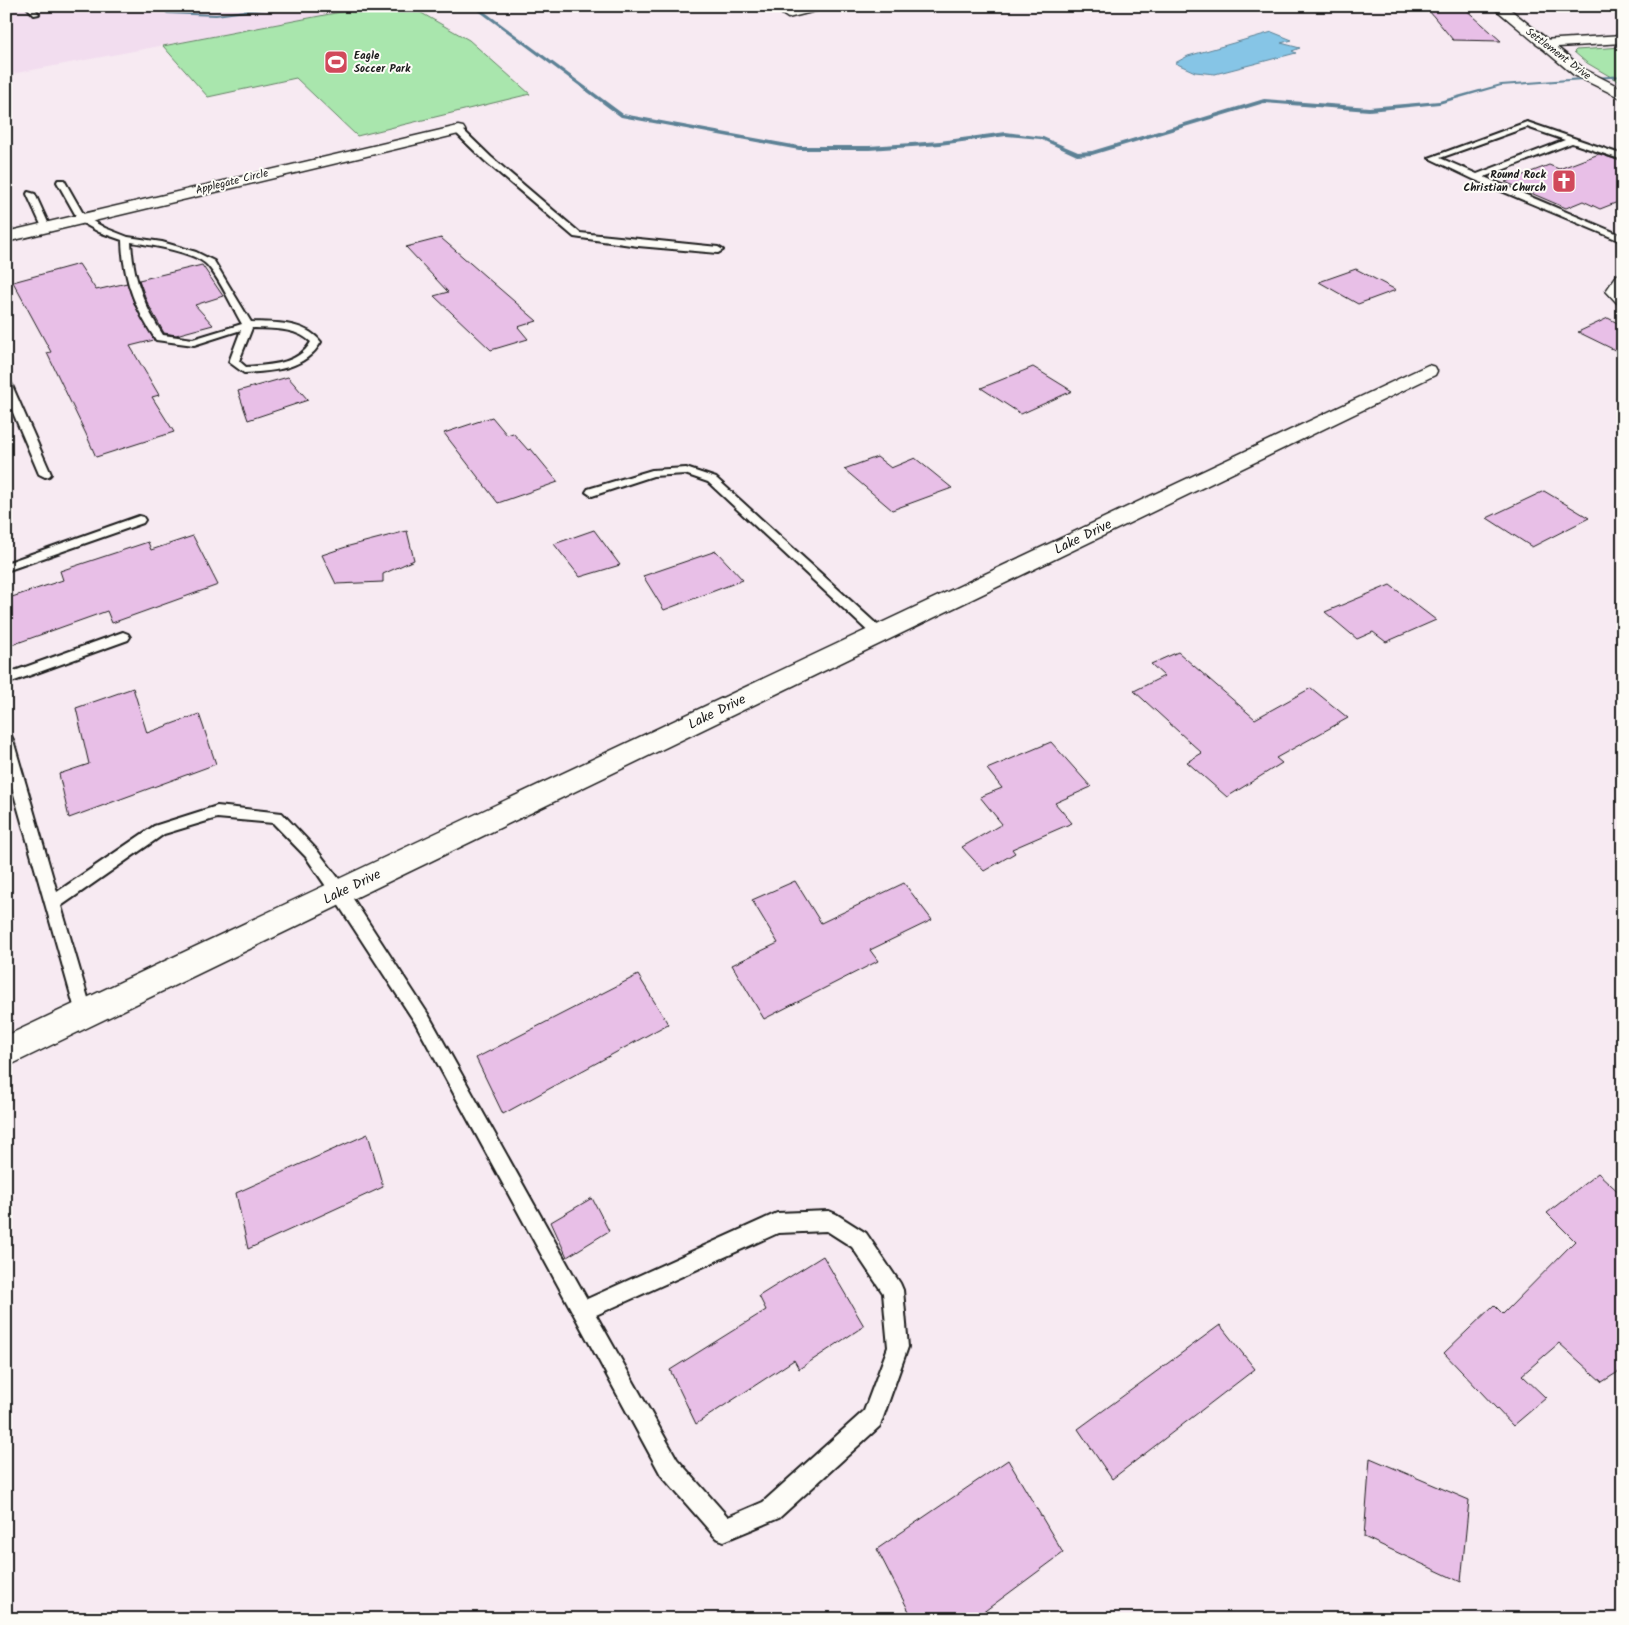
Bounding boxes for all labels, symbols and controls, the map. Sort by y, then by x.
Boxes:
street label: Settlement Drive [1521,23,1595,85]
place label: Eagle Soccer Park [354,47,411,78]
sports icon: Eagle Soccer Park [323,49,349,75]
street label: Applegate Circle [194,164,270,200]
place label: Round Rock Christian Church [1463,166,1547,197]
church icon: Round Rock Christian Church [1551,168,1577,194]
street label: Lake Drive [1050,513,1116,560]
street label: Lake Drive [684,688,750,735]
street label: Lake Drive [319,863,385,910]

